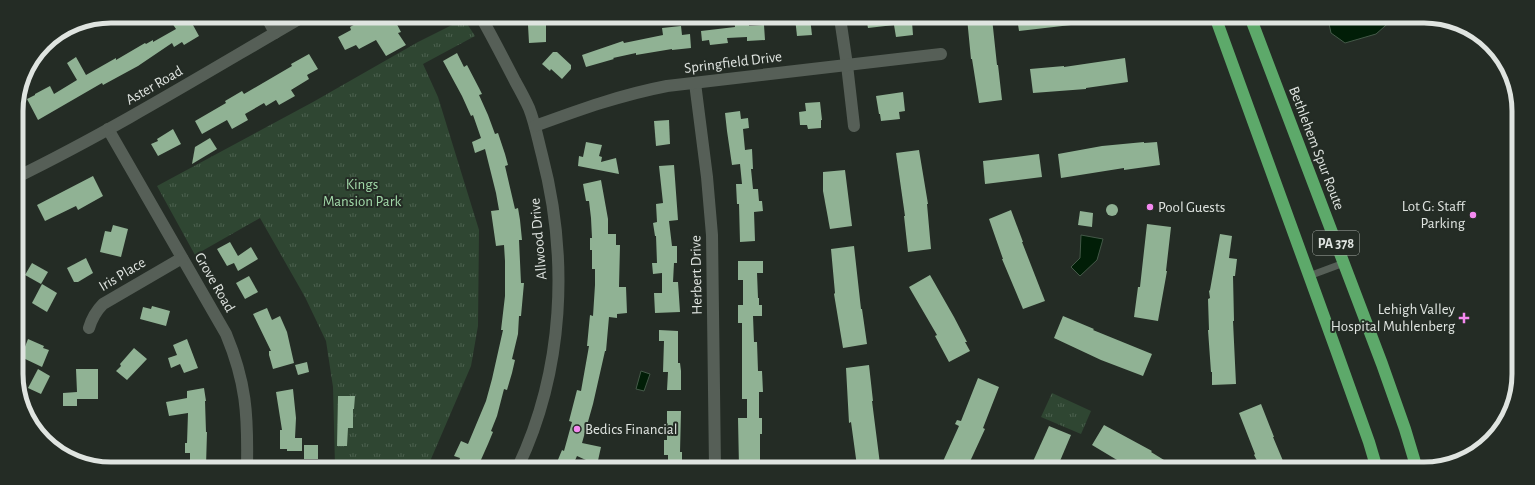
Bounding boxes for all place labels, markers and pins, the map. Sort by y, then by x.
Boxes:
place label: Lot G: Staff Parking [1402,199,1466,231]
place label: Pool Guests [1158,200,1225,215]
marker: Pool Guests [1145,202,1155,212]
marker: Lot G: Staff Parking [1468,210,1478,220]
place label: Lehigh Valley Hospital Muhlenberg [1331,302,1456,334]
marker: Lehigh Valley Hospital Muhlenberg [1458,312,1470,324]
place label: Bedics Financial [585,422,677,437]
marker: Bedics Financial [572,424,582,434]

